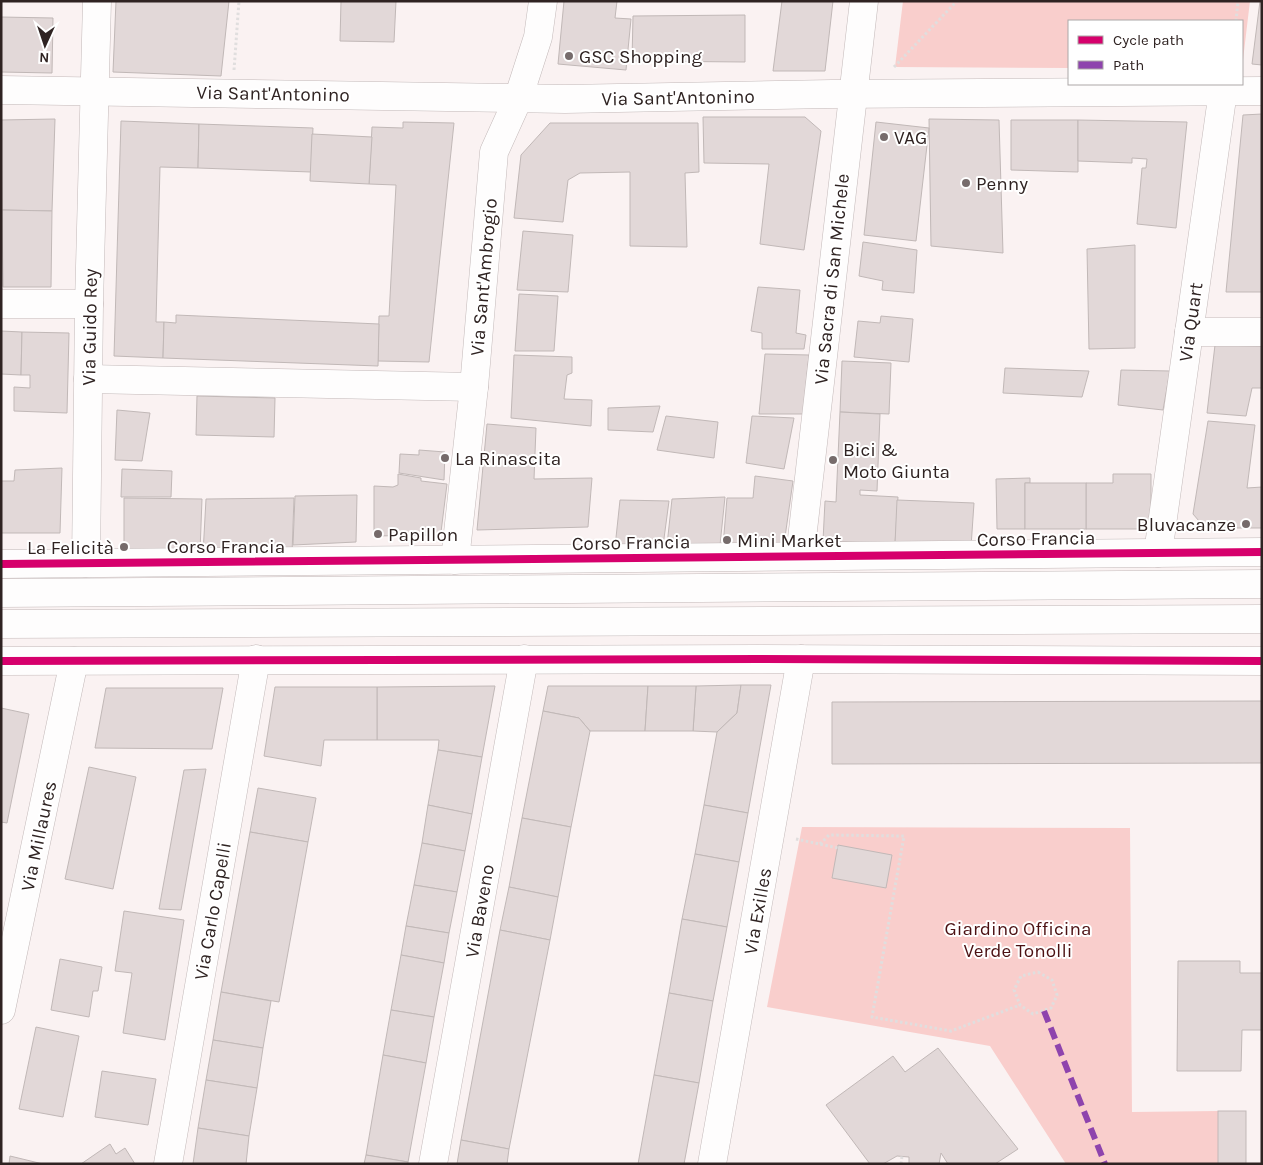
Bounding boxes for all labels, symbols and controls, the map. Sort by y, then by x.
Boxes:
north arrow [20,20,70,70]
legend [1068,20,1243,85]
text: Cycle path [1113,31,1184,49]
place label: GSC Shopping [579,46,703,68]
text: N [39,49,50,66]
marker: GSC Shopping [563,50,575,62]
text: Path [1113,56,1144,74]
street label: Via Sant'Antonino [196,82,350,106]
street label: Via Sant'Antonino [601,86,755,110]
place label: VAG [894,127,927,149]
marker: VAG [878,131,890,143]
street label: Via Sacra di San Michele [810,172,854,386]
place label: Penny [976,173,1028,195]
marker: Penny [960,177,972,189]
street label: Via Sant'Ambrogio [466,197,502,357]
street label: Via Guido Rey [78,268,102,386]
street label: Via Quart [1175,281,1207,363]
place label: Bici & Moto Giunta [843,439,950,483]
place label: La Rinascita [455,448,561,470]
marker: La Rinascita [439,452,451,464]
marker: Bici & Moto Giunta [827,454,839,466]
place label: Bluvacanze [1137,514,1236,536]
marker: Bluvacanze [1240,518,1252,530]
place label: Papillon [388,524,458,546]
street label: Corso Francia [977,527,1095,551]
marker: Papillon [372,528,384,540]
place label: Mini Market [737,530,841,552]
street label: Corso Francia [572,531,690,555]
marker: Mini Market [721,534,733,546]
street label: Corso Francia [167,536,285,558]
place label: La Felicità [27,537,114,559]
marker: La Felicità [118,541,130,553]
street label: Via Millaures [17,779,61,893]
street label: Via Carlo Capelli [190,840,236,982]
street label: Via Baveno [461,863,499,960]
street label: Via Exilles [740,866,776,956]
park label: Giardino Officina Verde Tonolli [945,918,1091,962]

